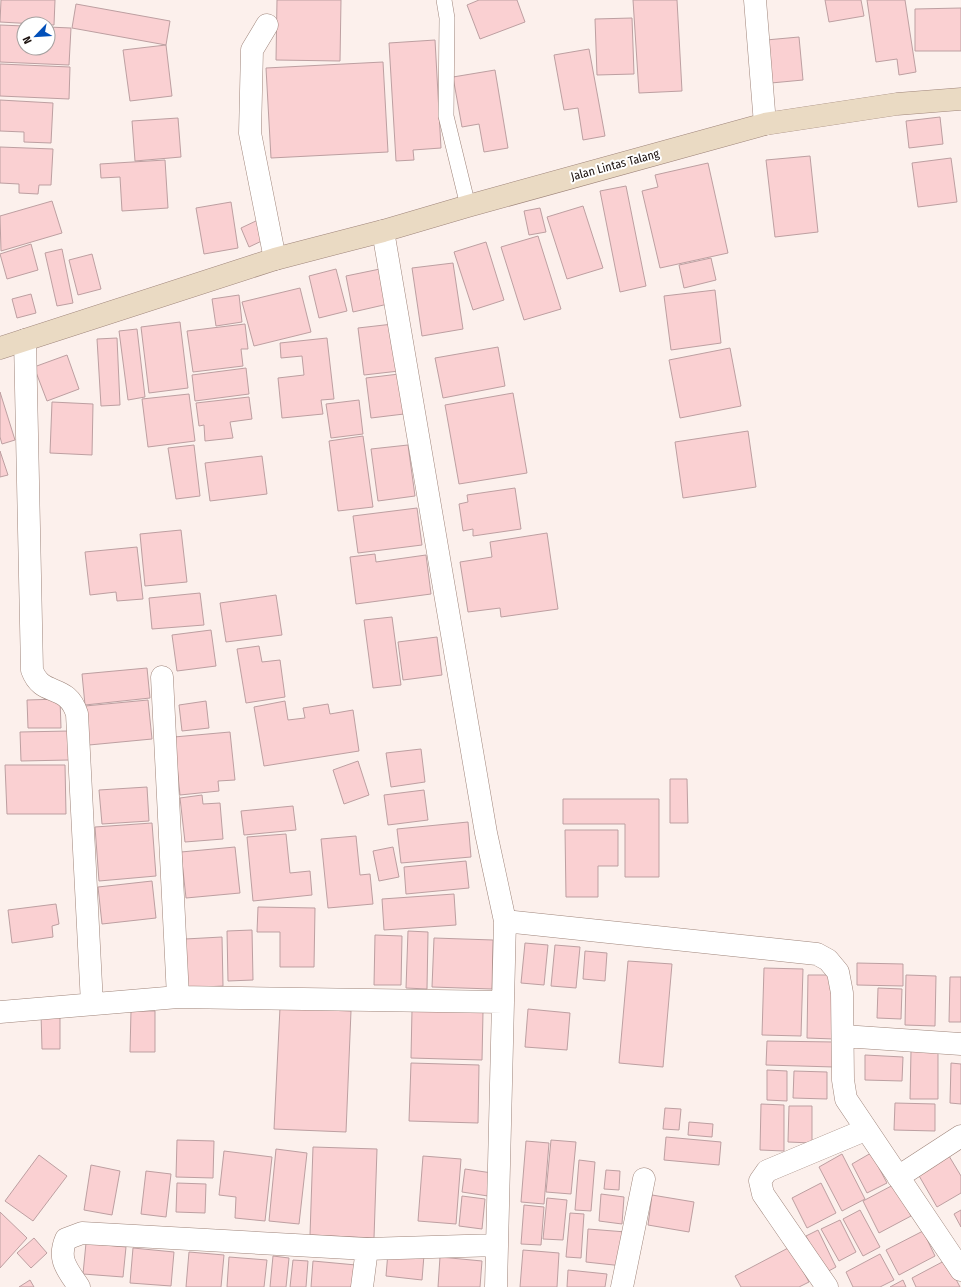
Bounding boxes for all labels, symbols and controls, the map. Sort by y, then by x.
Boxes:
north arrow [16,16,56,56]
text: N [20,34,35,46]
street label: Jalan Lintas Talang [569,146,661,184]

